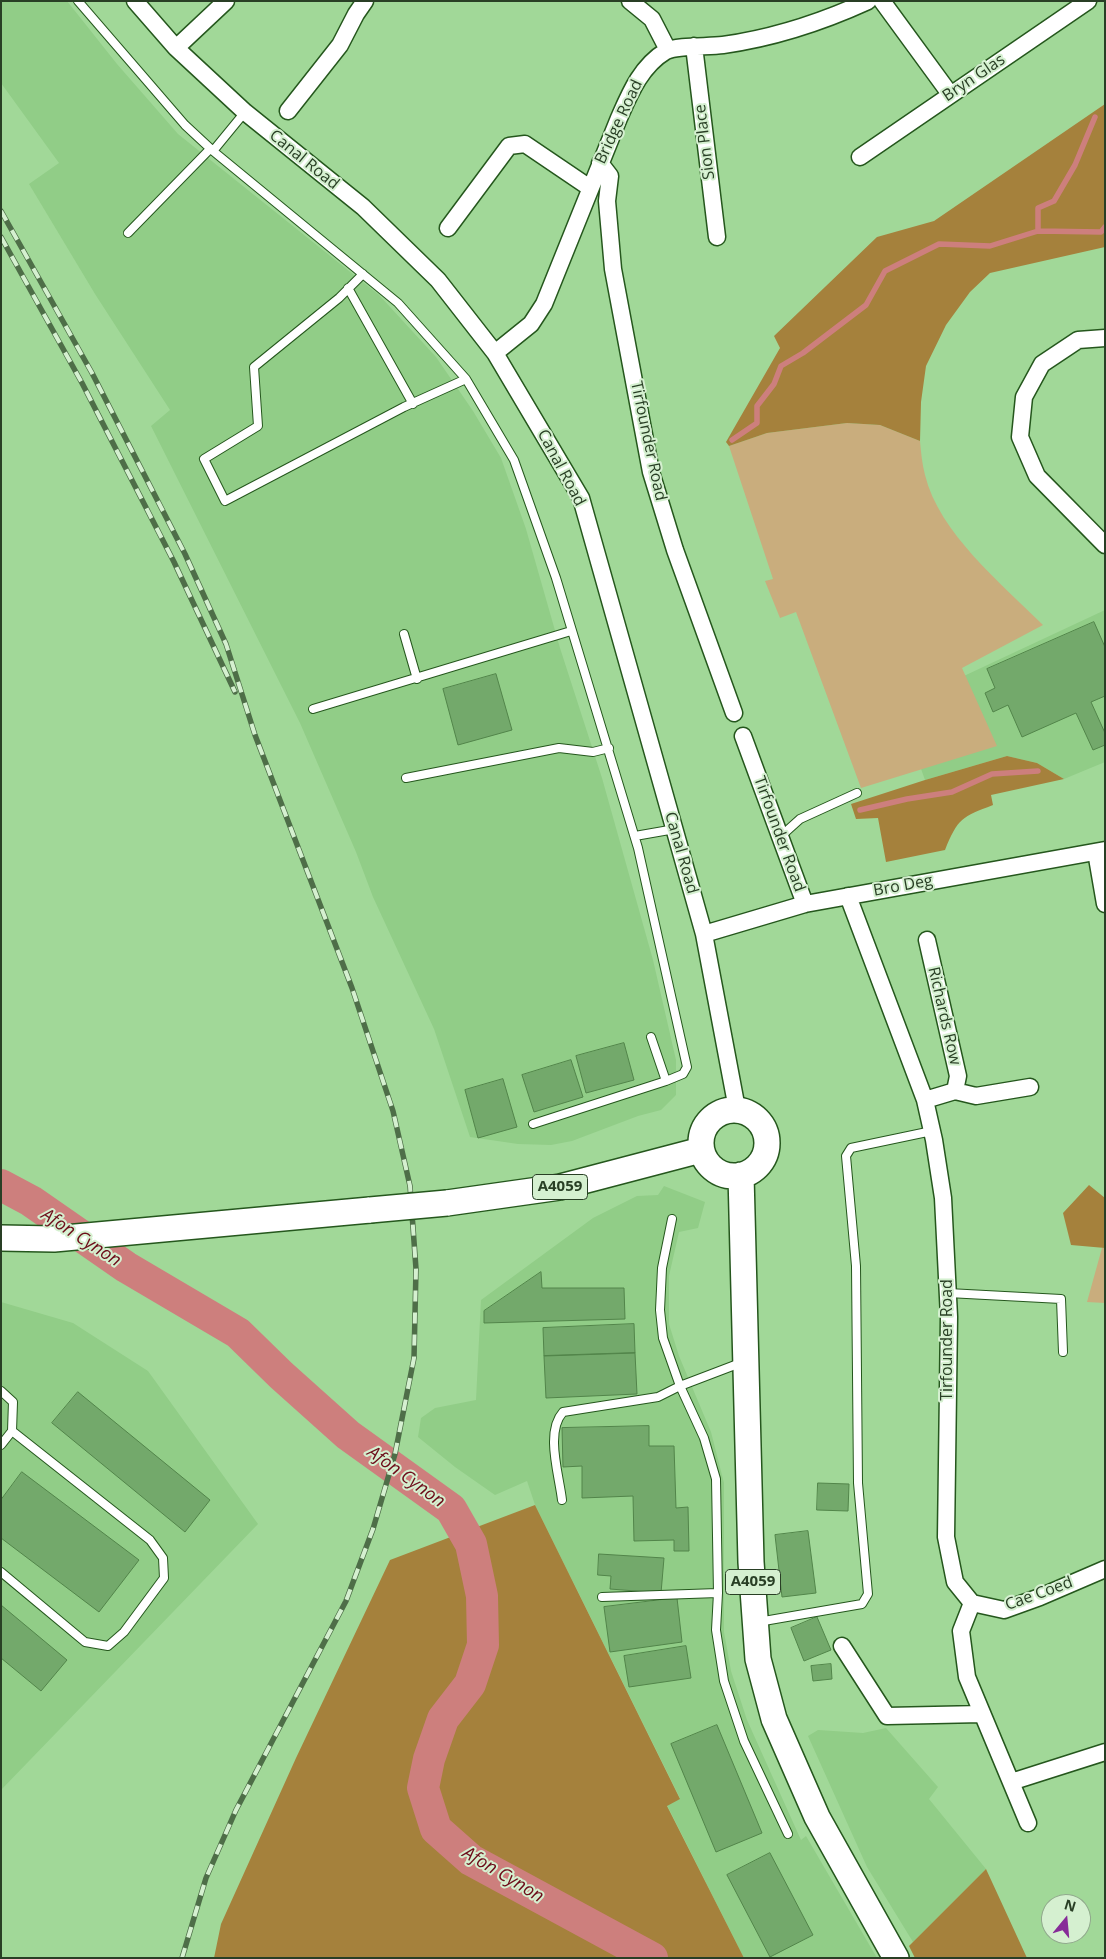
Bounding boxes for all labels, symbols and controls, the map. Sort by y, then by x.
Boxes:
street label: Bryn Glas [939,50,1009,106]
street label: Bridge Road [591,77,647,167]
street label: Sion Place [691,103,719,181]
street label: Canal Road [265,126,343,194]
street label: Tirfounder Road [626,379,670,503]
street label: Canal Road [533,426,589,510]
street label: Tirfounder Road [749,774,809,894]
street label: Canal Road [660,810,702,896]
street label: Bro Deg [872,871,934,901]
street label: Richards Row [923,965,965,1067]
road number: A4059 [532,1174,588,1200]
water label: Afon Cynon [37,1204,125,1272]
street label: Tirfounder Road [937,1279,957,1401]
water label: Afon Cynon [363,1442,449,1512]
road number: A4059 [726,1570,780,1594]
street label: Cae Coed [1003,1573,1075,1615]
water label: Afon Cynon [459,1842,547,1908]
north arrow [1041,1894,1091,1944]
text: N [1062,1894,1078,1916]

